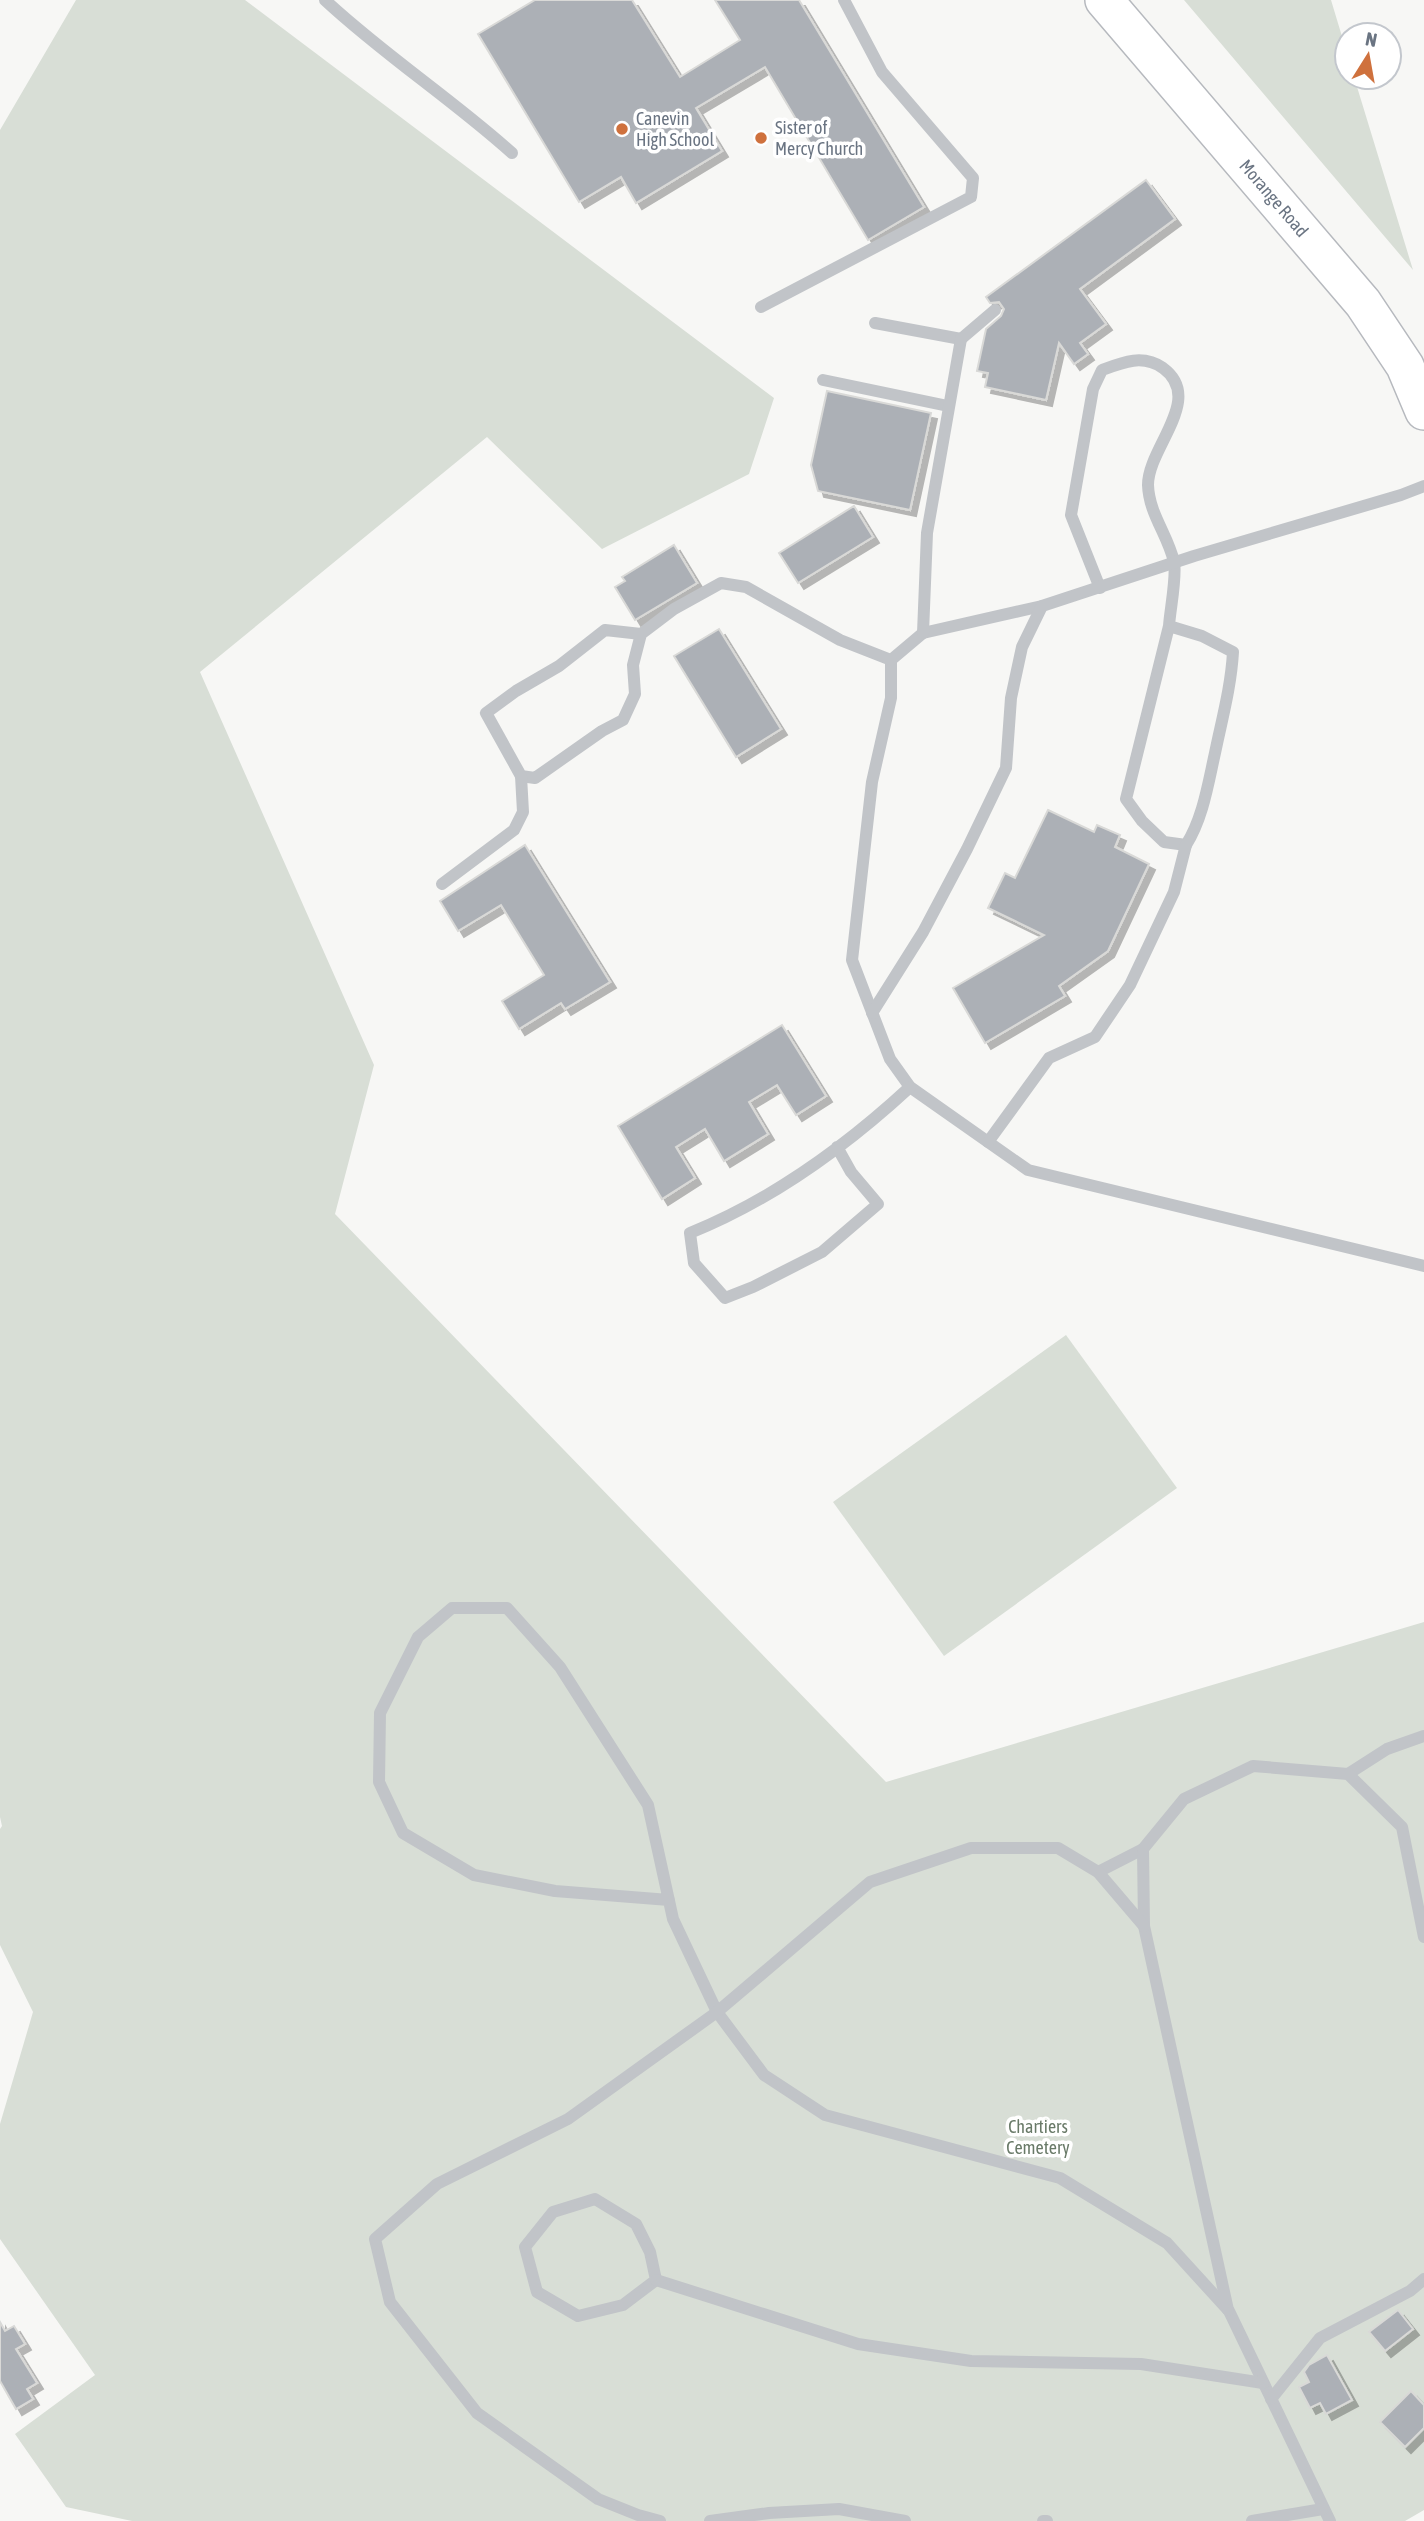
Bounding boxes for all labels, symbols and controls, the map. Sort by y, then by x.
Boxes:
north arrow [1333,21,1403,91]
text: N [1364,27,1379,51]
place label: Canevin High School [636,108,714,150]
place label: Sister of Mercy Church [775,117,863,159]
marker: Canevin High School [614,121,630,137]
marker: Sister of Mercy Church [753,130,769,146]
street label: Morange Road [1235,155,1313,241]
park label: Chartiers Cemetery [1006,2116,1070,2158]

